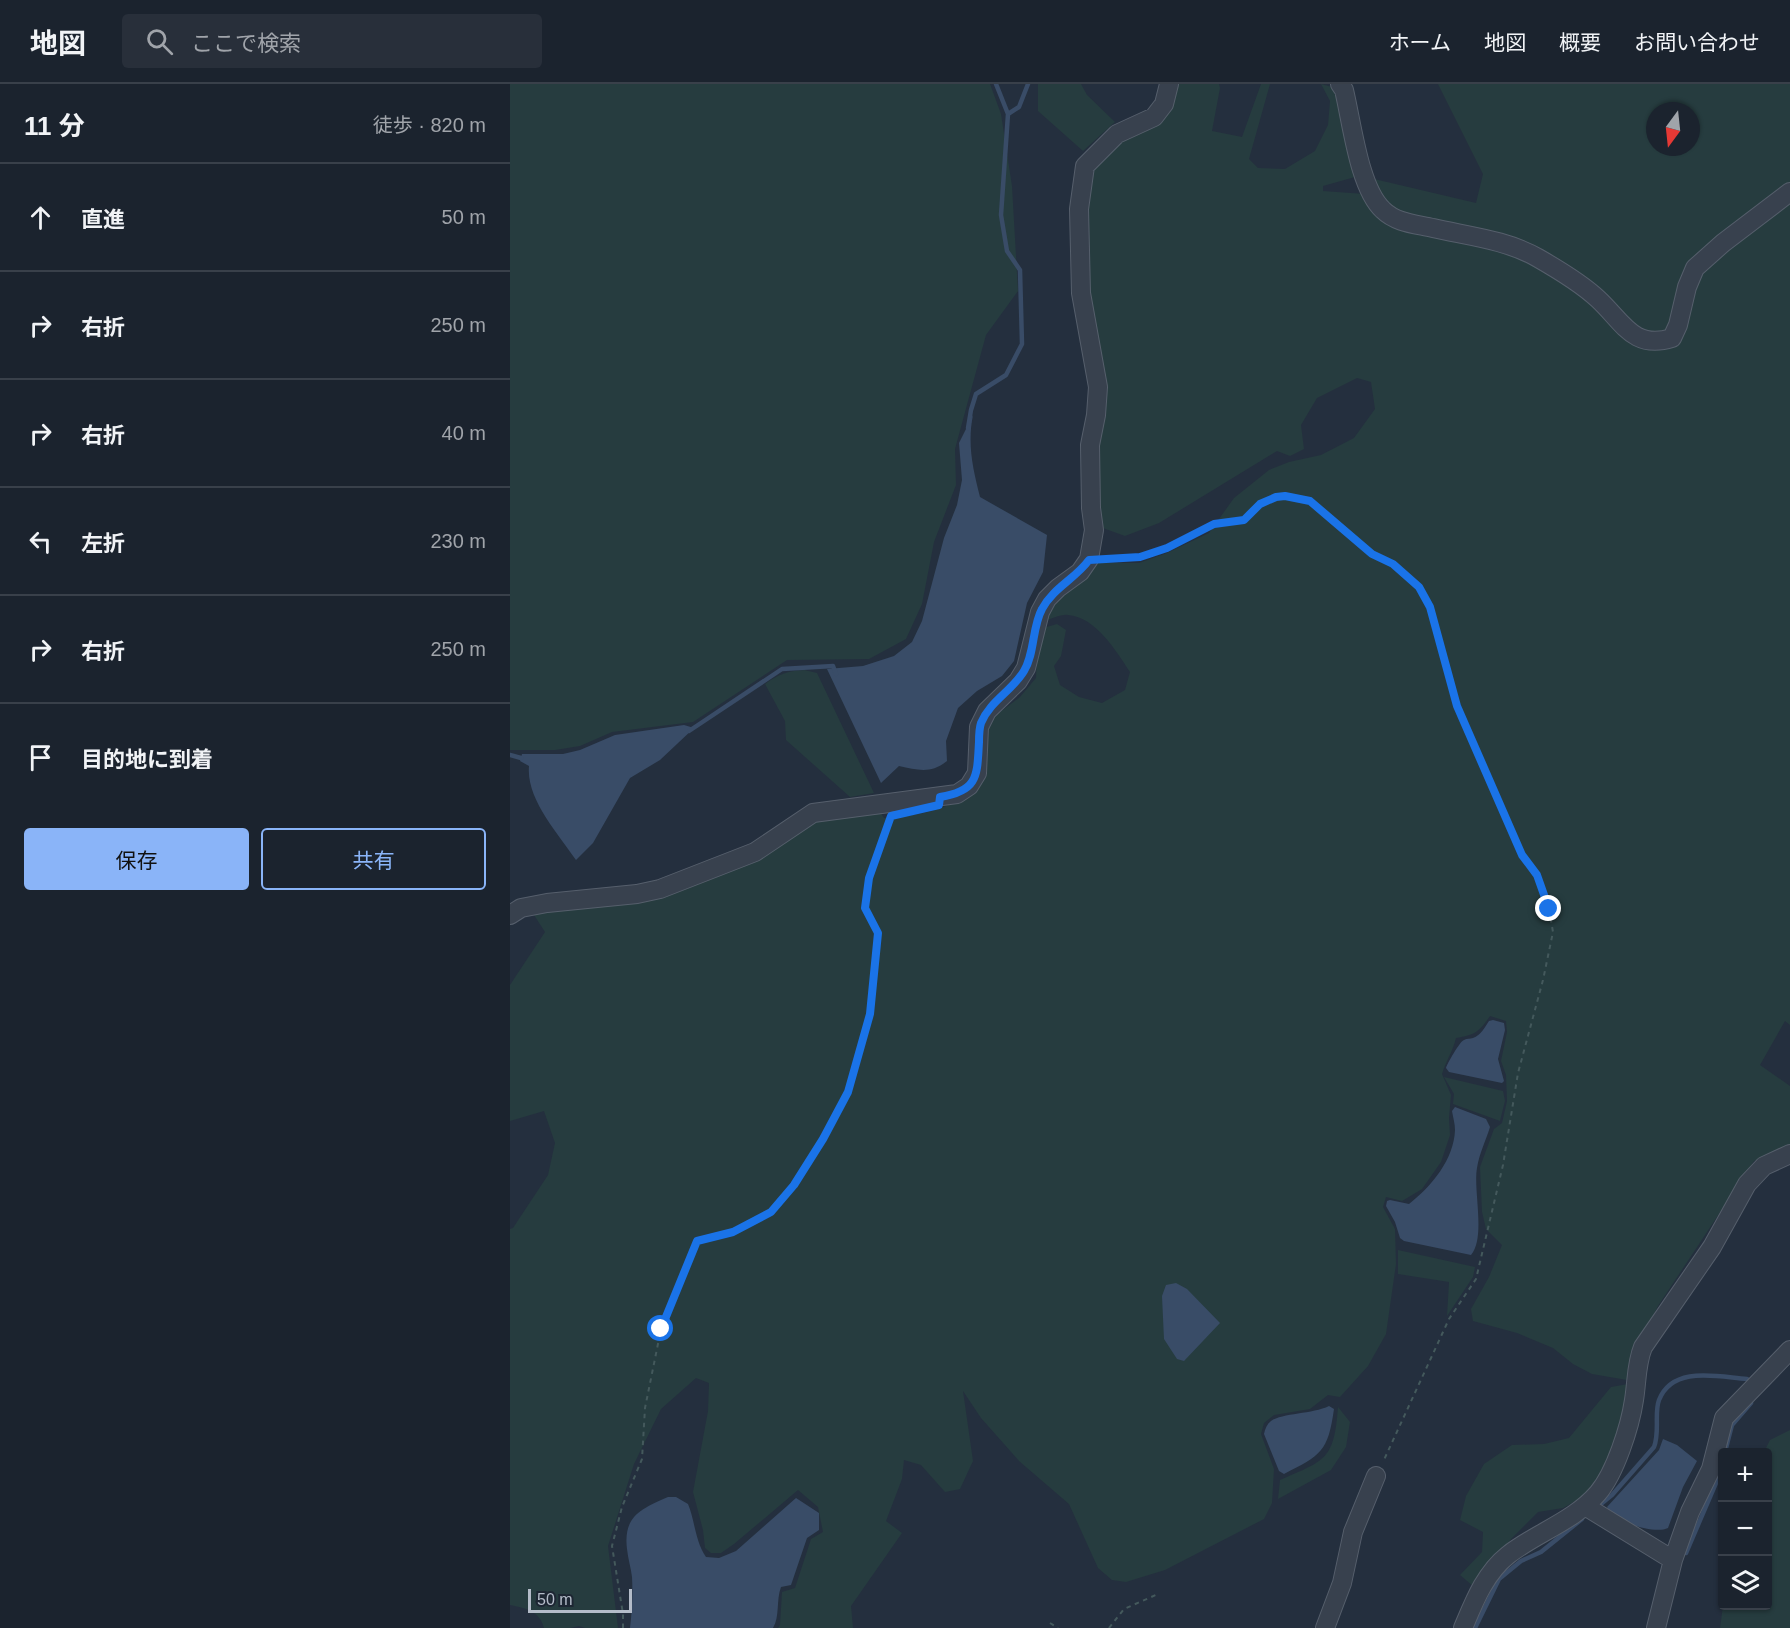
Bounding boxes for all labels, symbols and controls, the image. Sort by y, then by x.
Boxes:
search box [122,14,542,68]
icon: search [143,25,176,58]
text: 地図 [30,28,86,59]
text: ここで検索 [191,31,301,56]
text: ホーム [1389,31,1451,54]
text: 地図 [1484,31,1526,54]
text: 概要 [1559,31,1601,54]
text: お問い合わせ [1634,31,1760,54]
north arrow [1646,102,1700,156]
text: 11 分 [24,111,85,141]
text: 徒歩 · 820 m [373,114,486,136]
icon: ahead [24,201,57,234]
text: 50 m [442,206,486,228]
text: 直進 [81,207,125,232]
icon: right [24,309,57,342]
text: 250 m [430,314,486,336]
text: 右折 [81,315,125,340]
icon: right [24,417,57,450]
text: 40 m [442,422,486,444]
text: 右折 [81,423,125,448]
icon: left [24,525,57,558]
text: 230 m [430,530,486,552]
text: 左折 [81,531,125,556]
icon: right [24,633,57,666]
text: 250 m [430,638,486,660]
text: 右折 [81,639,125,664]
icon: arrive [24,741,57,774]
text: 目的地に到着 [81,747,213,772]
button: 保存 [24,828,249,890]
button: 共有 [261,828,486,890]
route end [1535,895,1561,921]
route start [647,1315,673,1341]
map controls [1718,1448,1772,1610]
button: + [1718,1448,1772,1502]
button: − [1718,1502,1772,1556]
button: layers [1718,1556,1772,1610]
scale bar [528,1586,632,1614]
text: 50 m [537,1591,573,1608]

